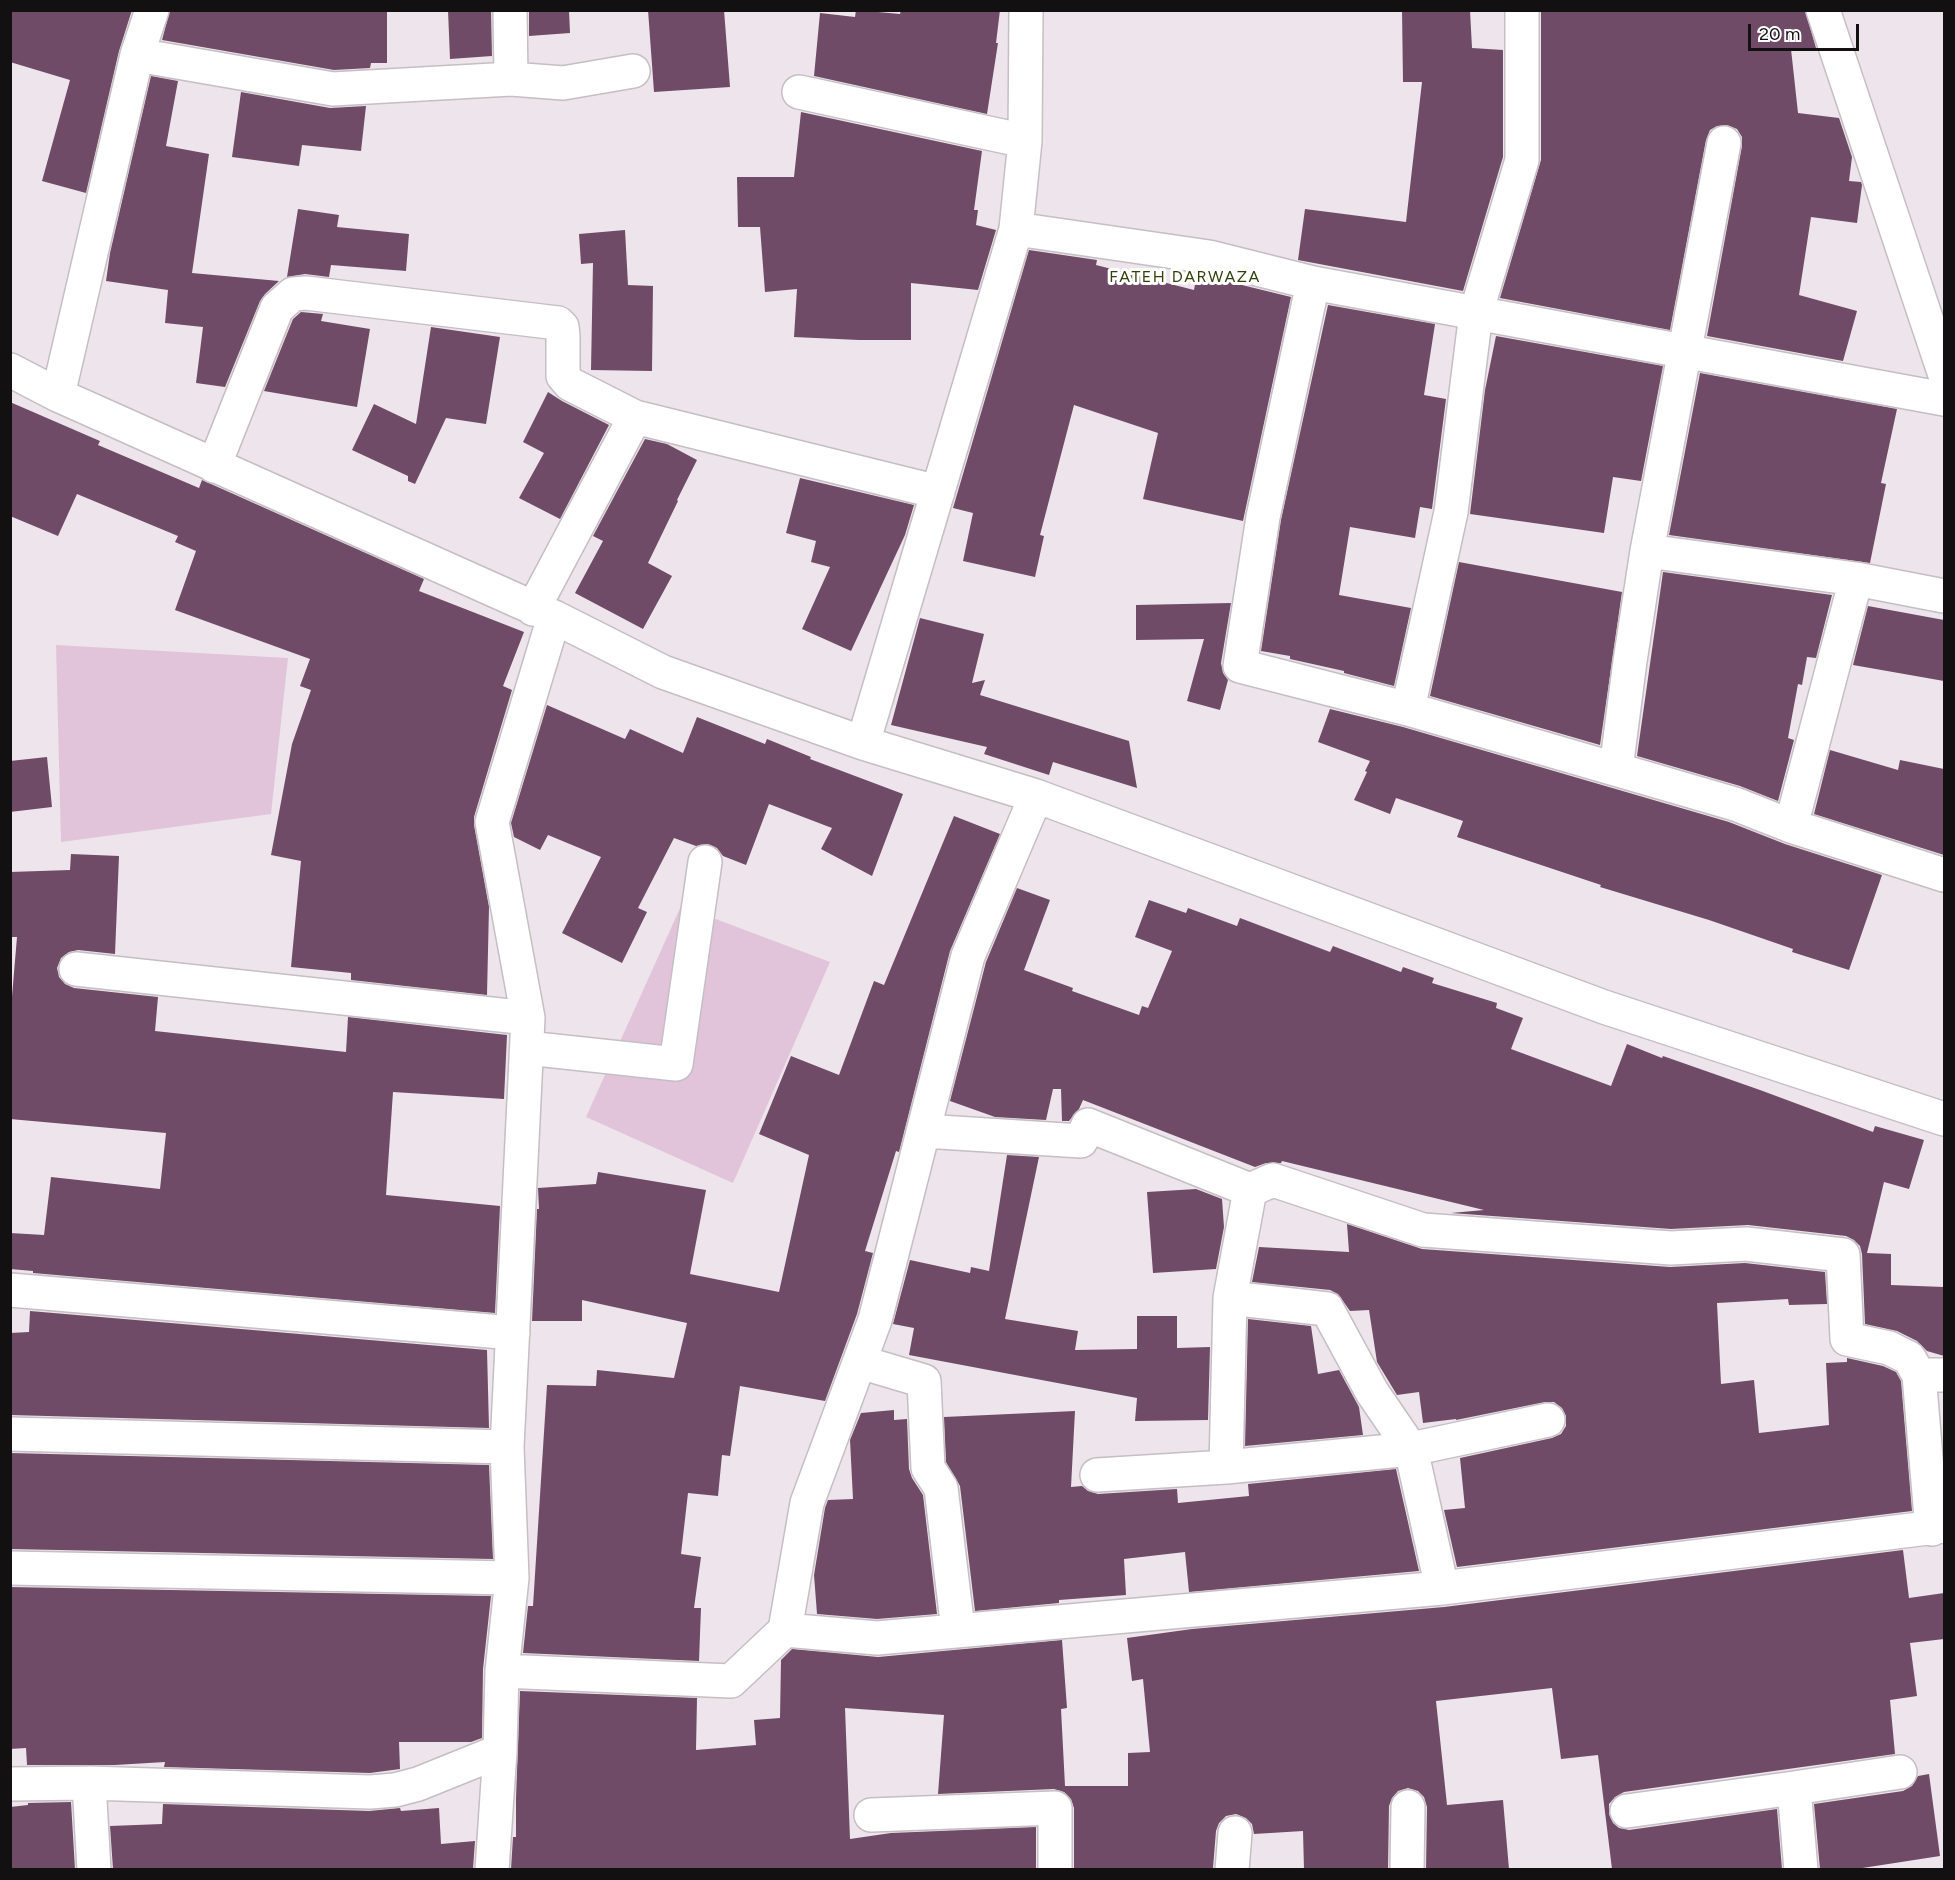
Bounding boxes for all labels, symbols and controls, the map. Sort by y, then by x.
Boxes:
scale bar [1751,12,1862,50]
text: 20 m [1759,23,1800,45]
district label: FATEH DARWAZA [1109,267,1261,287]

